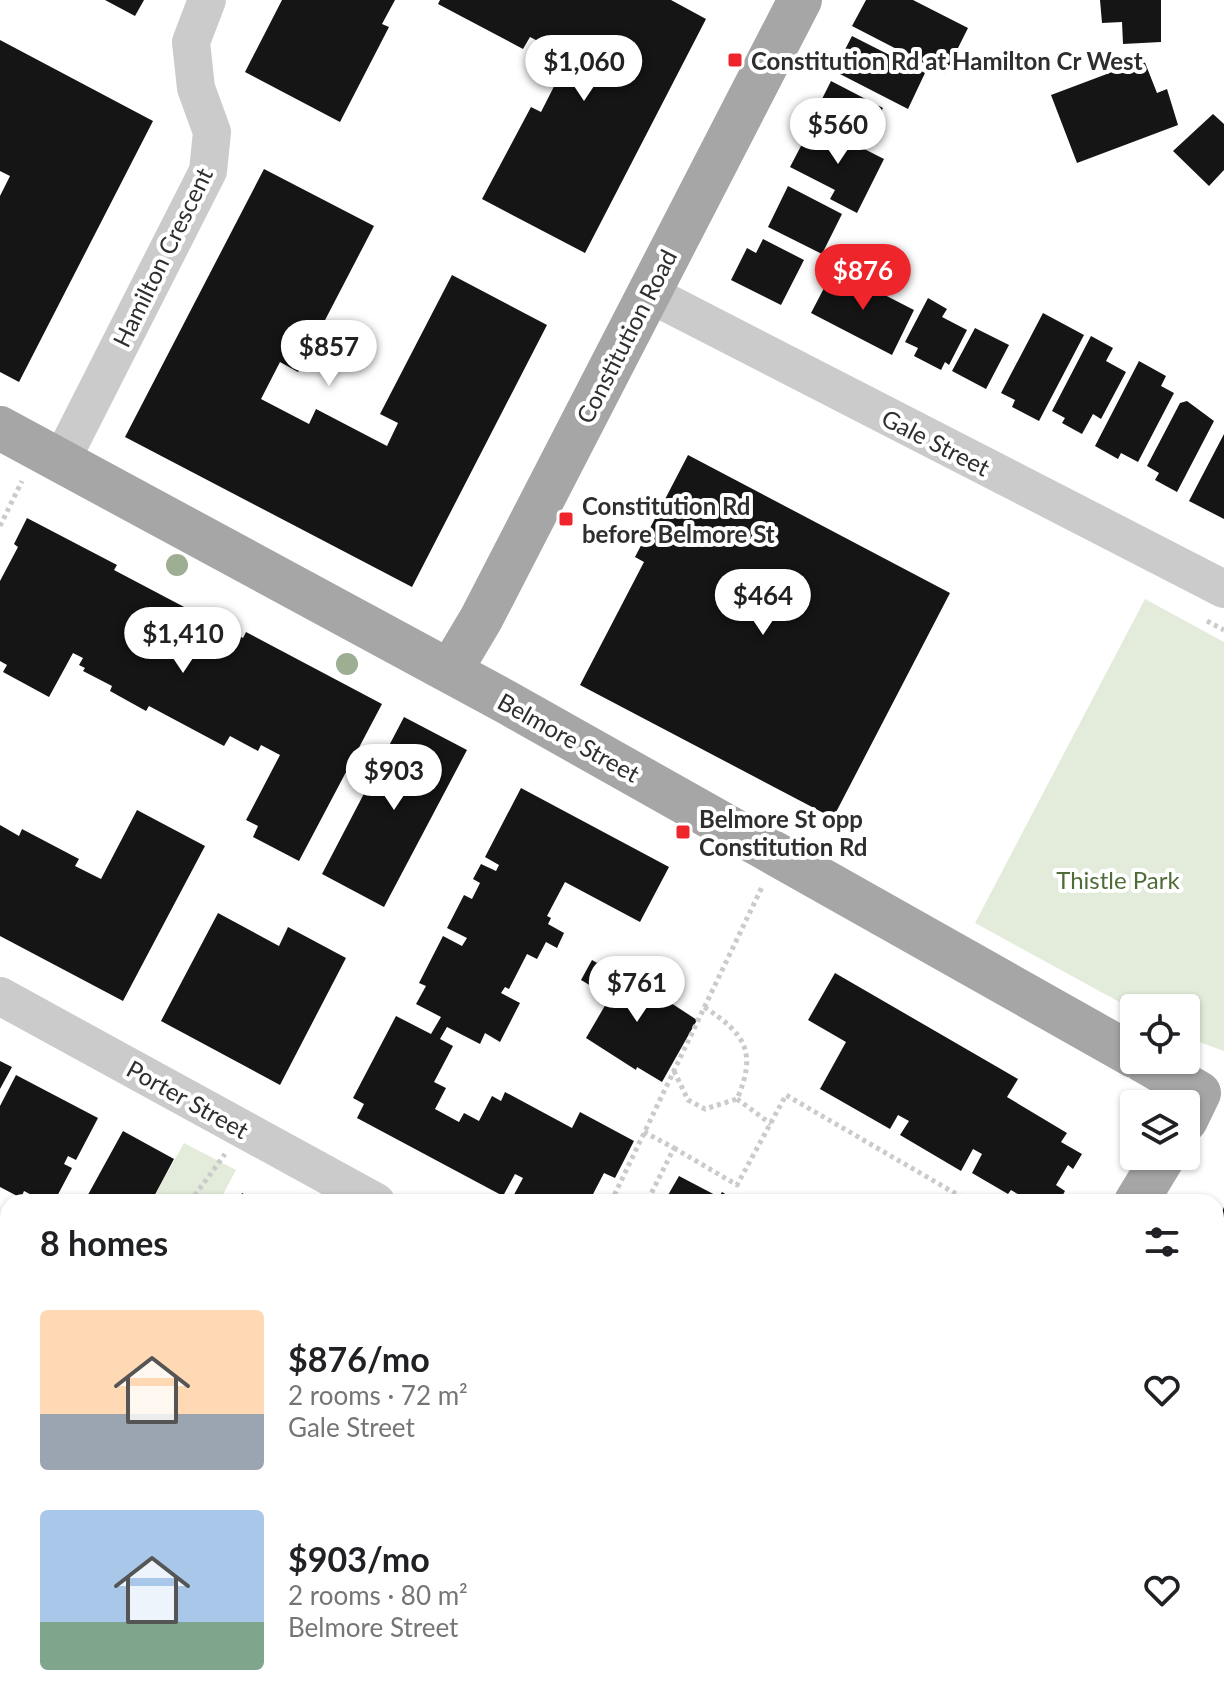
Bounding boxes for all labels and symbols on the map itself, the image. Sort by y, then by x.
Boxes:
pin: $1,060 [519,35,649,103]
place label: Constitution Rd at Hamilton Cr West [751,46,1143,75]
marker: Constitution Rd at Hamilton Cr West [726,51,744,69]
pin: $560 [791,98,885,166]
street label: Hamilton Crescent [106,162,218,351]
street label: Constitution Road [570,244,682,428]
pin: $876 [816,244,910,312]
pin: $857 [282,320,376,388]
street label: Gale Street [877,403,995,482]
place label: Constitution Rd before Belmore St [582,491,775,548]
marker: Constitution Rd before Belmore St [557,510,575,528]
pin: $464 [716,569,810,637]
pin: $1,410 [118,607,248,675]
street label: Belmore Street [493,686,645,788]
pin: $903 [347,744,441,812]
place label: Belmore St opp Constitution Rd [699,804,867,861]
marker: Belmore St opp Constitution Rd [674,823,692,841]
park label: Thistle Park [1056,865,1181,894]
pin: $761 [590,956,684,1024]
street label: Porter Street [122,1054,254,1145]

